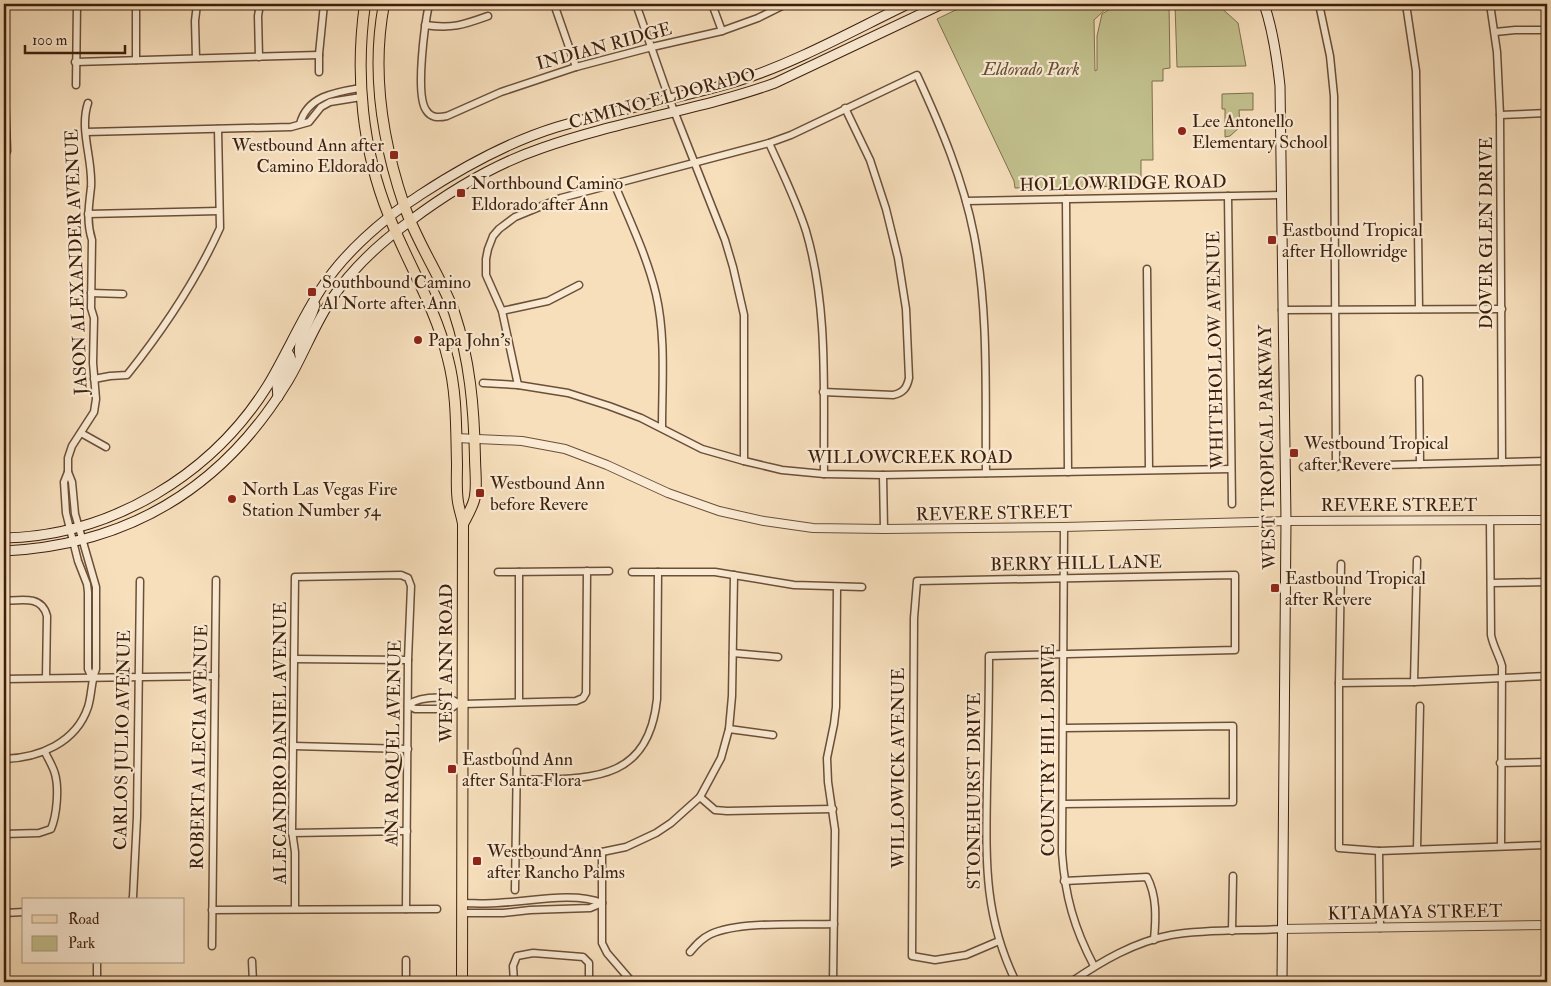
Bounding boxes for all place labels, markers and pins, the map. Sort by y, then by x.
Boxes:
place label: Lee Antonello Elementary School [1192,110,1328,154]
marker: Lee Antonello Elementary School [1176,125,1188,137]
place label: Westbound Ann after Camino Eldorado [231,134,384,178]
marker: Westbound Ann after Camino Eldorado [388,149,400,161]
place label: Northbound Camino Eldorado after Ann [471,172,623,216]
marker: Northbound Camino Eldorado after Ann [455,187,467,199]
place label: Eastbound Tropical after Hollowridge [1282,219,1423,263]
marker: Eastbound Tropical after Hollowridge [1266,234,1278,246]
place label: Southbound Camino Al Norte after Ann [321,271,471,315]
marker: Southbound Camino Al Norte after Ann [306,286,318,298]
place label: Papa John's [428,329,511,352]
marker: Papa John's [412,334,424,346]
place label: Westbound Tropical after Revere [1303,432,1449,476]
marker: Westbound Tropical after Revere [1288,447,1300,459]
place label: Westbound Ann before Revere [489,472,605,516]
place label: North Las Vegas Fire Station Number 54 [242,478,398,522]
marker: Westbound Ann before Revere [474,487,486,499]
marker: North Las Vegas Fire Station Number 54 [226,493,238,505]
place label: Eastbound Tropical after Revere [1285,567,1426,611]
marker: Eastbound Tropical after Revere [1269,582,1281,594]
place label: Eastbound Ann after Santa Flora [462,748,582,792]
marker: Eastbound Ann after Santa Flora [446,763,458,775]
place label: Westbound Ann after Rancho Palms [486,840,625,884]
marker: Westbound Ann after Rancho Palms [471,855,483,867]

